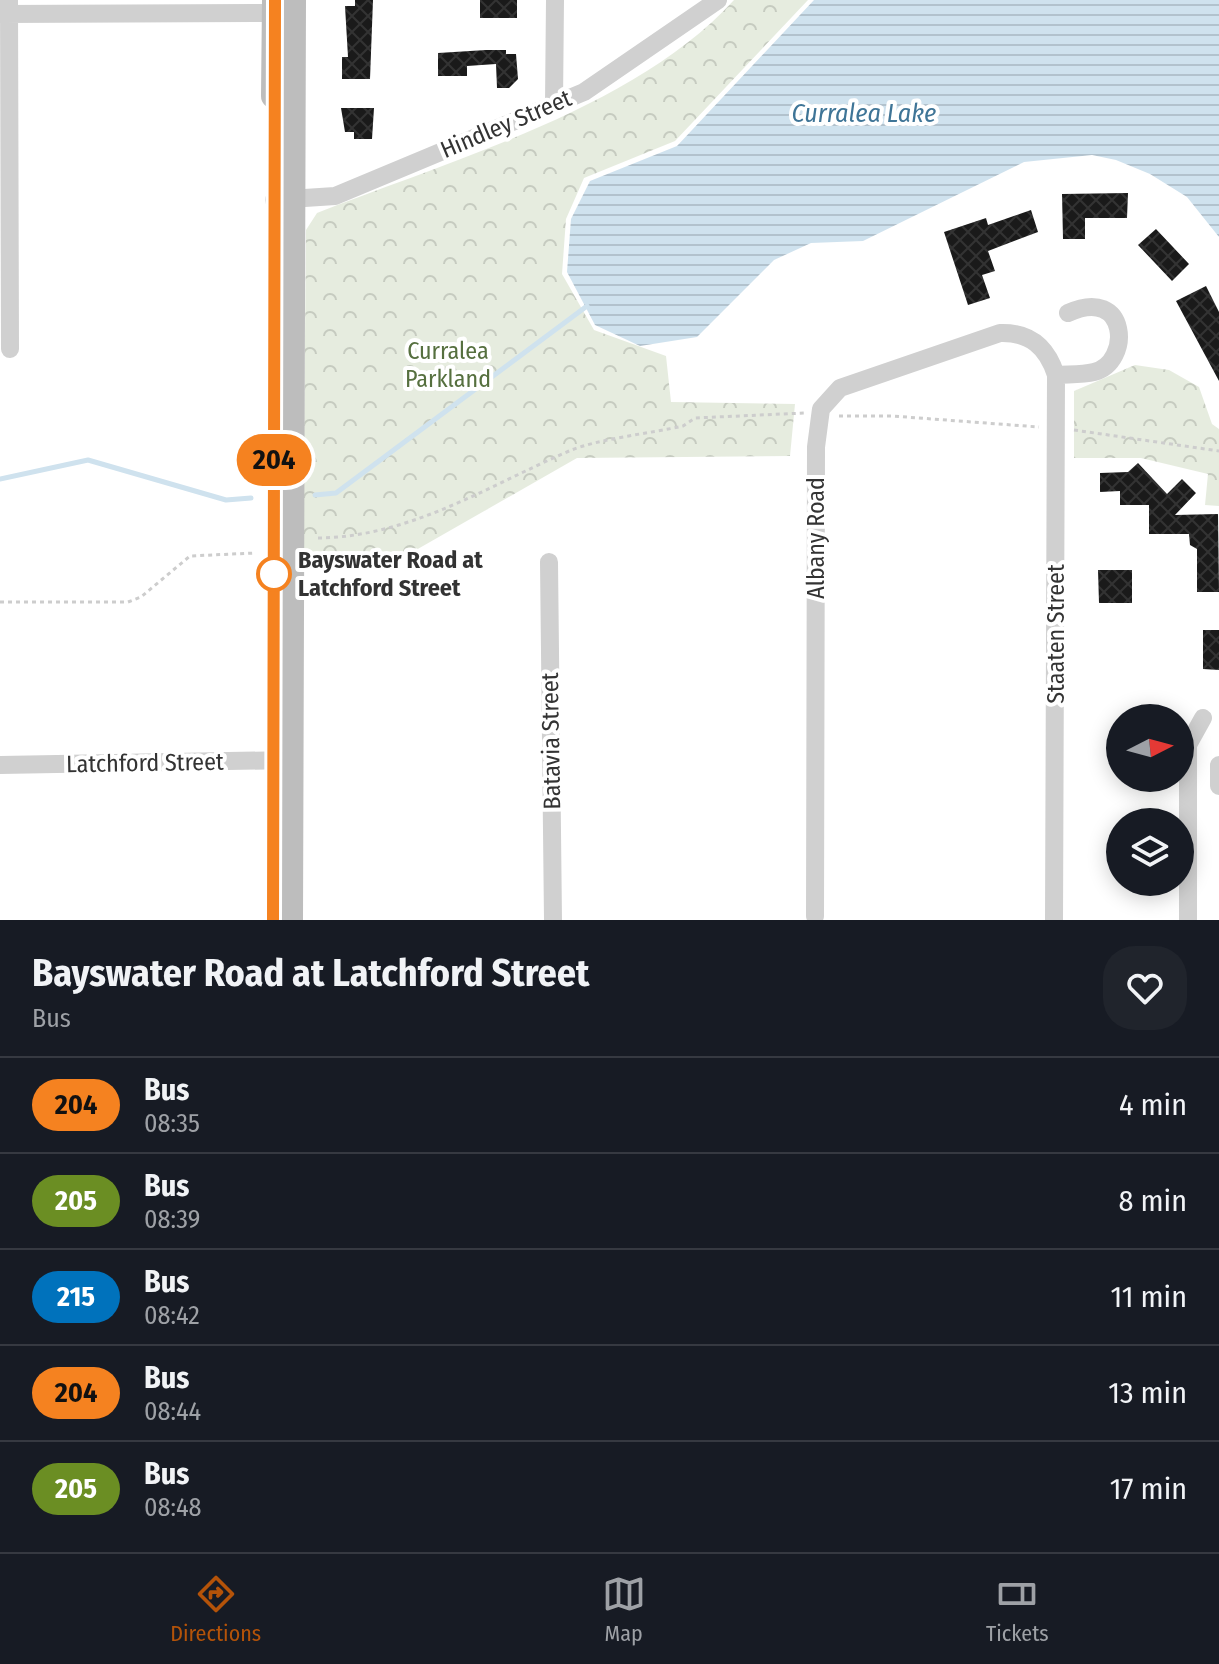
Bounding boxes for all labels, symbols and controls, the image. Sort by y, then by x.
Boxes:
street label: Hindley Street [436,84,576,164]
water label: Curralea Lake [792,98,936,129]
park label: Curralea Parkland [405,337,491,393]
line badge: 204 [228,434,320,486]
text: 204 [253,443,295,476]
street label: Albany Road [802,477,830,599]
place label: Bayswater Road at Latchford Street [298,546,483,602]
marker: Bayswater Road at Latchford Street [257,557,291,591]
street label: Staaten Street [1042,564,1070,704]
street label: Batavia Street [536,672,566,810]
north arrow [1106,704,1194,792]
map controls [1106,704,1194,896]
street label: Latchford Street [66,748,224,778]
button: layers [1106,808,1194,896]
button: heart [1103,946,1187,1030]
text: Bayswater Road at Latchford Street [32,950,589,996]
text: Bus [32,1003,71,1034]
text: Bus [144,1072,189,1108]
text: 4 min [1119,1087,1187,1123]
text: 204 [55,1088,97,1121]
text: 08:35 [144,1108,200,1139]
text: Bus [144,1168,189,1204]
text: 8 min [1119,1183,1187,1219]
text: 205 [55,1184,97,1217]
text: 08:39 [144,1204,200,1235]
text: Bus [144,1264,189,1300]
text: 11 min [1111,1279,1187,1315]
text: 215 [57,1280,95,1313]
text: 08:42 [144,1300,200,1331]
text: Bus [144,1360,189,1396]
text: 13 min [1108,1375,1187,1411]
text: 204 [55,1376,97,1409]
text: 08:44 [144,1396,201,1427]
text: Bus [144,1456,189,1492]
text: 17 min [1110,1471,1187,1507]
text: 205 [55,1472,97,1505]
text: 08:48 [144,1492,202,1523]
tab: Directions [170,1572,261,1647]
tab: Map [602,1572,646,1647]
tab: Tickets [986,1572,1049,1647]

